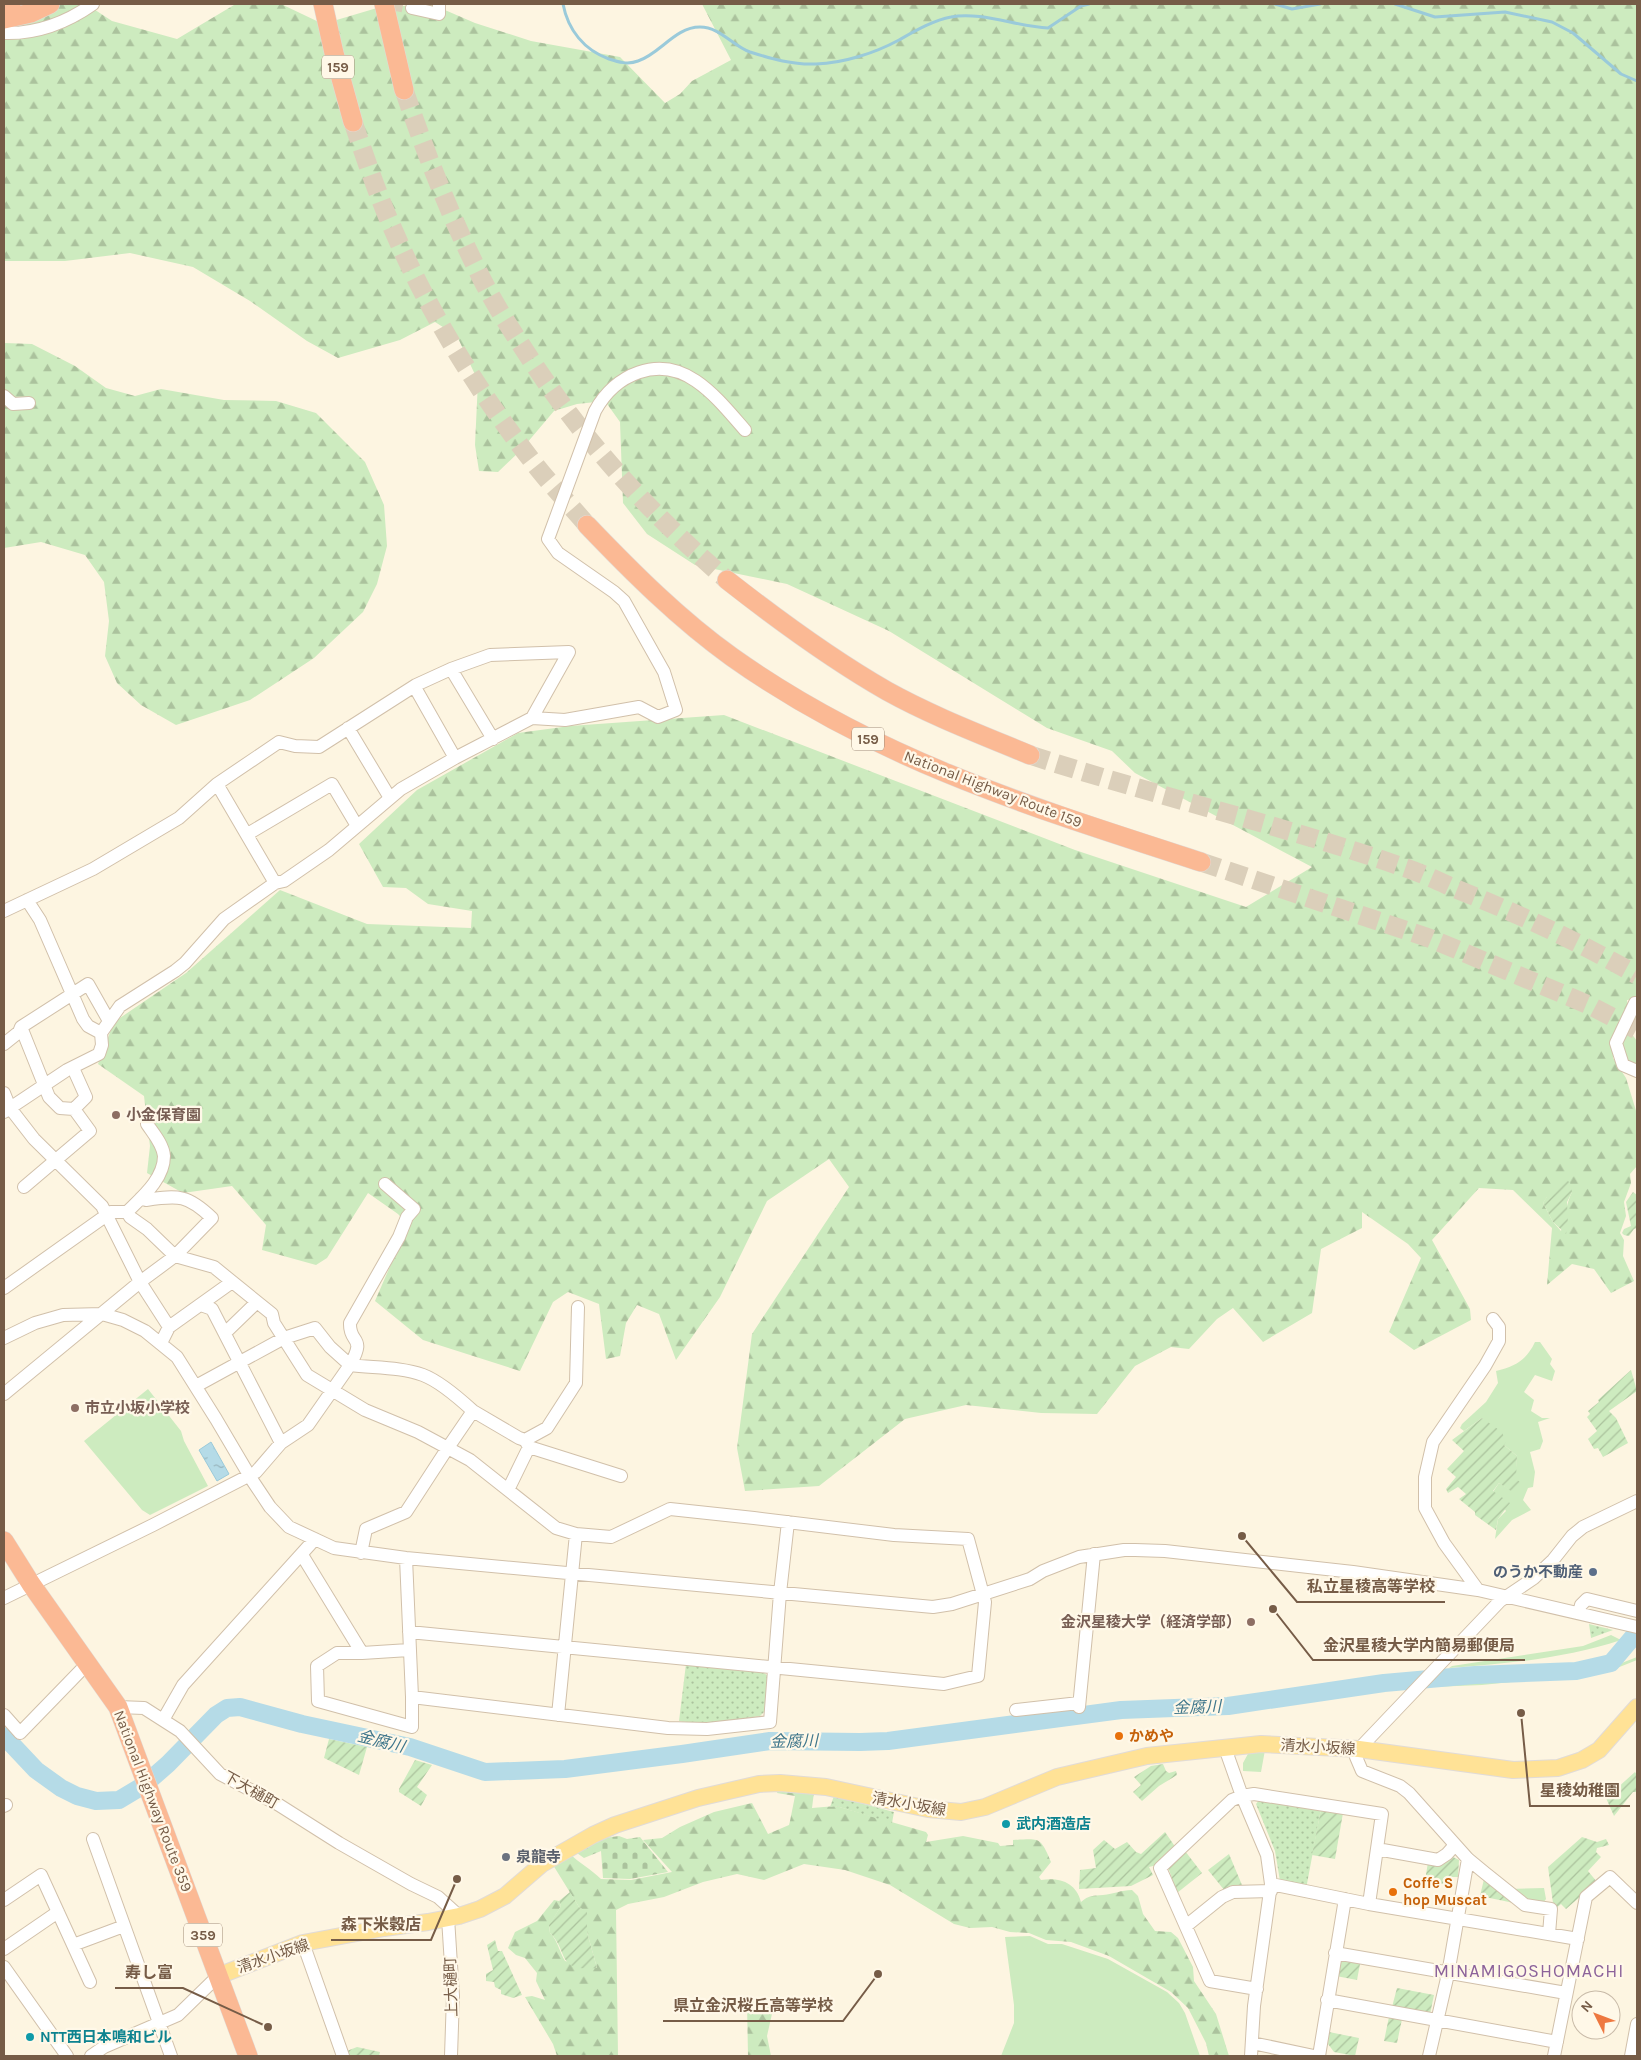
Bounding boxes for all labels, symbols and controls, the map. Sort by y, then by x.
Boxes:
road number: 159 [322,56,354,78]
road number: 159 [852,728,884,751]
street label: National Highway Route 159 [902,747,1084,831]
place label: 小金保育園 [126,1106,201,1124]
marker: 小金保育園 [110,1109,122,1121]
place label: 市立小坂小学校 [85,1399,190,1417]
marker: 市立小坂小学校 [69,1402,81,1414]
place label: のうか不動産 [1493,1563,1583,1581]
marker: のうか不動産 [1587,1566,1599,1578]
callout: 私立星稜高等学校 [1297,1571,1445,1602]
text: 私立星稜高等学校 [1307,1577,1435,1596]
place label: 金沢星稜大学（経済学部） [1061,1613,1241,1631]
marker: 金沢星稜大学（経済学部） [1245,1616,1257,1628]
callout: 金沢星稜大学内簡易郵便局 [1313,1629,1525,1660]
text: 金沢星稜大学内簡易郵便局 [1323,1636,1515,1655]
water label: 金腐川 [1173,1697,1223,1717]
street label: National Highway Route 359 [110,1708,196,1894]
water label: 金腐川 [355,1726,409,1757]
place label: かめや [1129,1727,1174,1745]
marker: かめや [1113,1730,1125,1742]
water label: 金腐川 [770,1731,820,1751]
street label: 清水小坂線 [1280,1736,1356,1758]
street label: 下大樋町 [220,1768,282,1812]
callout: 星稜幼稚園 [1530,1775,1630,1806]
text: 星稜幼稚園 [1540,1781,1620,1800]
street label: 清水小坂線 [870,1789,948,1819]
place label: 武内酒造店 [1016,1815,1091,1833]
marker: 武内酒造店 [1000,1818,1012,1830]
place label: 泉龍寺 [516,1848,561,1866]
marker: 泉龍寺 [500,1851,512,1863]
place label: Coffe S hop Muscat [1403,1874,1487,1909]
marker: Coffe S hop Muscat [1387,1886,1399,1898]
callout: 森下米穀店 [331,1909,431,1940]
text: 森下米穀店 [341,1915,421,1934]
road number: 359 [184,1924,222,1946]
street label: 清水小坂線 [235,1935,311,1977]
callout: 寿し富 [115,1957,183,1988]
street label: 上大樋町 [441,1957,461,2017]
district label: MINAMIGOSHOMACHI [1434,1960,1624,1982]
text: 寿し富 [125,1963,173,1982]
callout: 県立金沢桜丘高等学校 [663,1990,843,2021]
north arrow [1571,1990,1621,2040]
text: 県立金沢桜丘高等学校 [673,1996,833,2015]
text: N [1577,1997,1596,2016]
place label: NTT西日本鳴和ビル [40,2028,172,2046]
marker: NTT西日本鳴和ビル [24,2031,36,2043]

